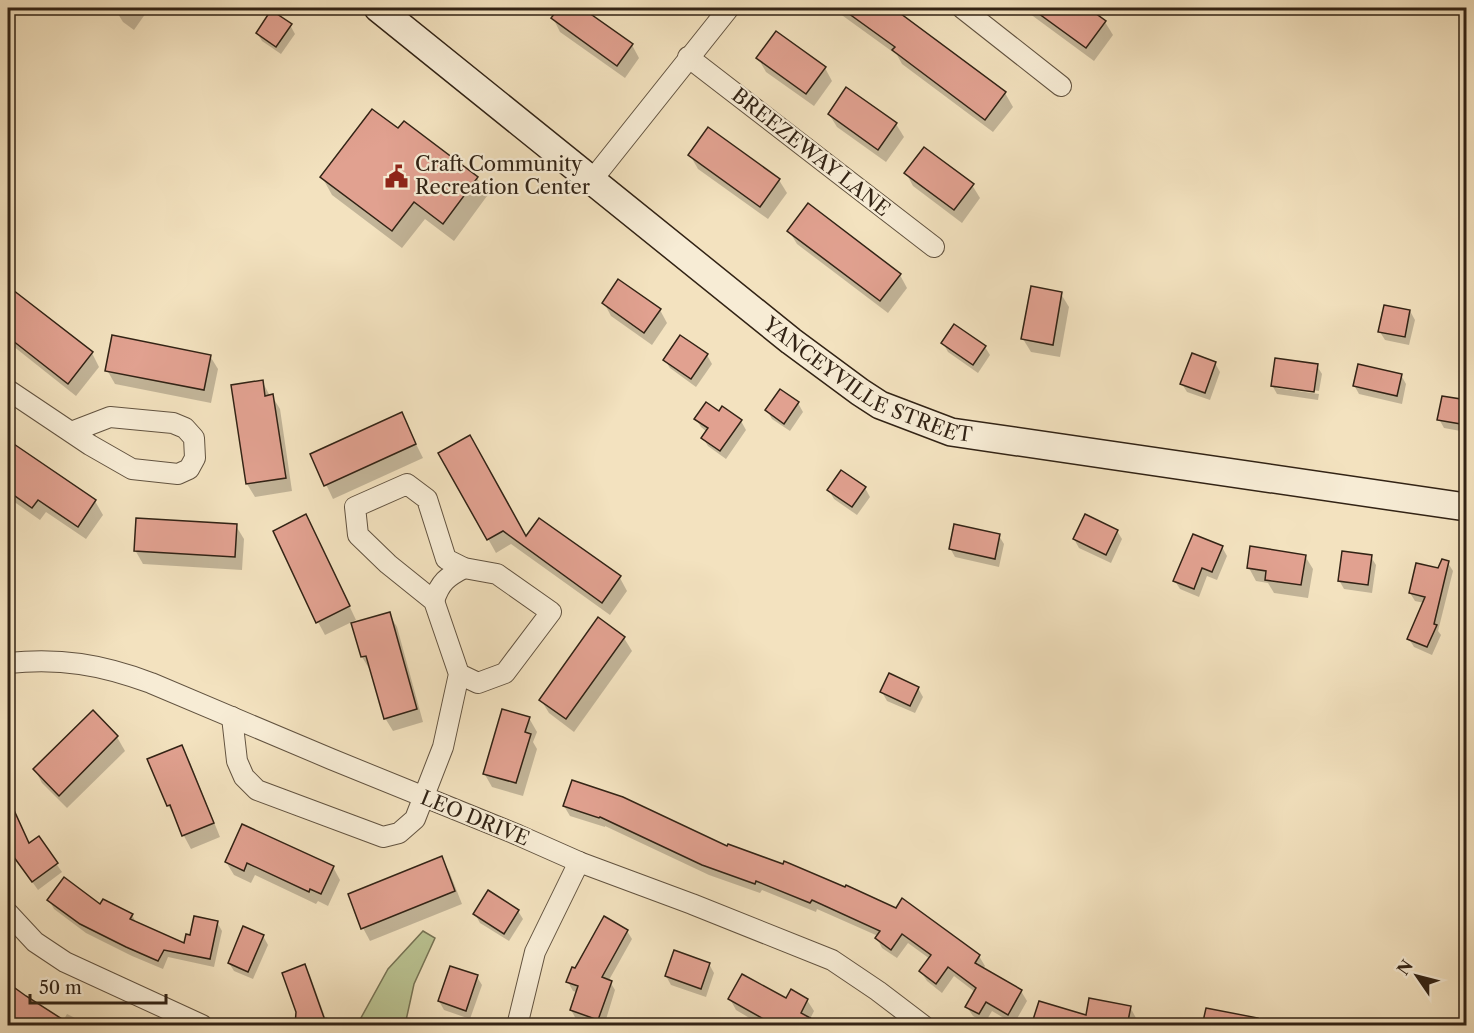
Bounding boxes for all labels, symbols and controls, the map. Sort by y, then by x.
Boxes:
street label: BREEZEWAY LANE [727,83,895,221]
place label: Craft Community Recreation Center [415,152,591,199]
public building icon: Craft Community Recreation Center [384,163,410,189]
street label: YANCEYVILLE STREET [758,311,974,447]
street label: LEO DRIVE [417,785,533,851]
north arrow [1387,946,1447,1006]
text: N [1393,956,1417,979]
scale bar [30,967,166,1005]
text: 50 m [39,977,82,999]

